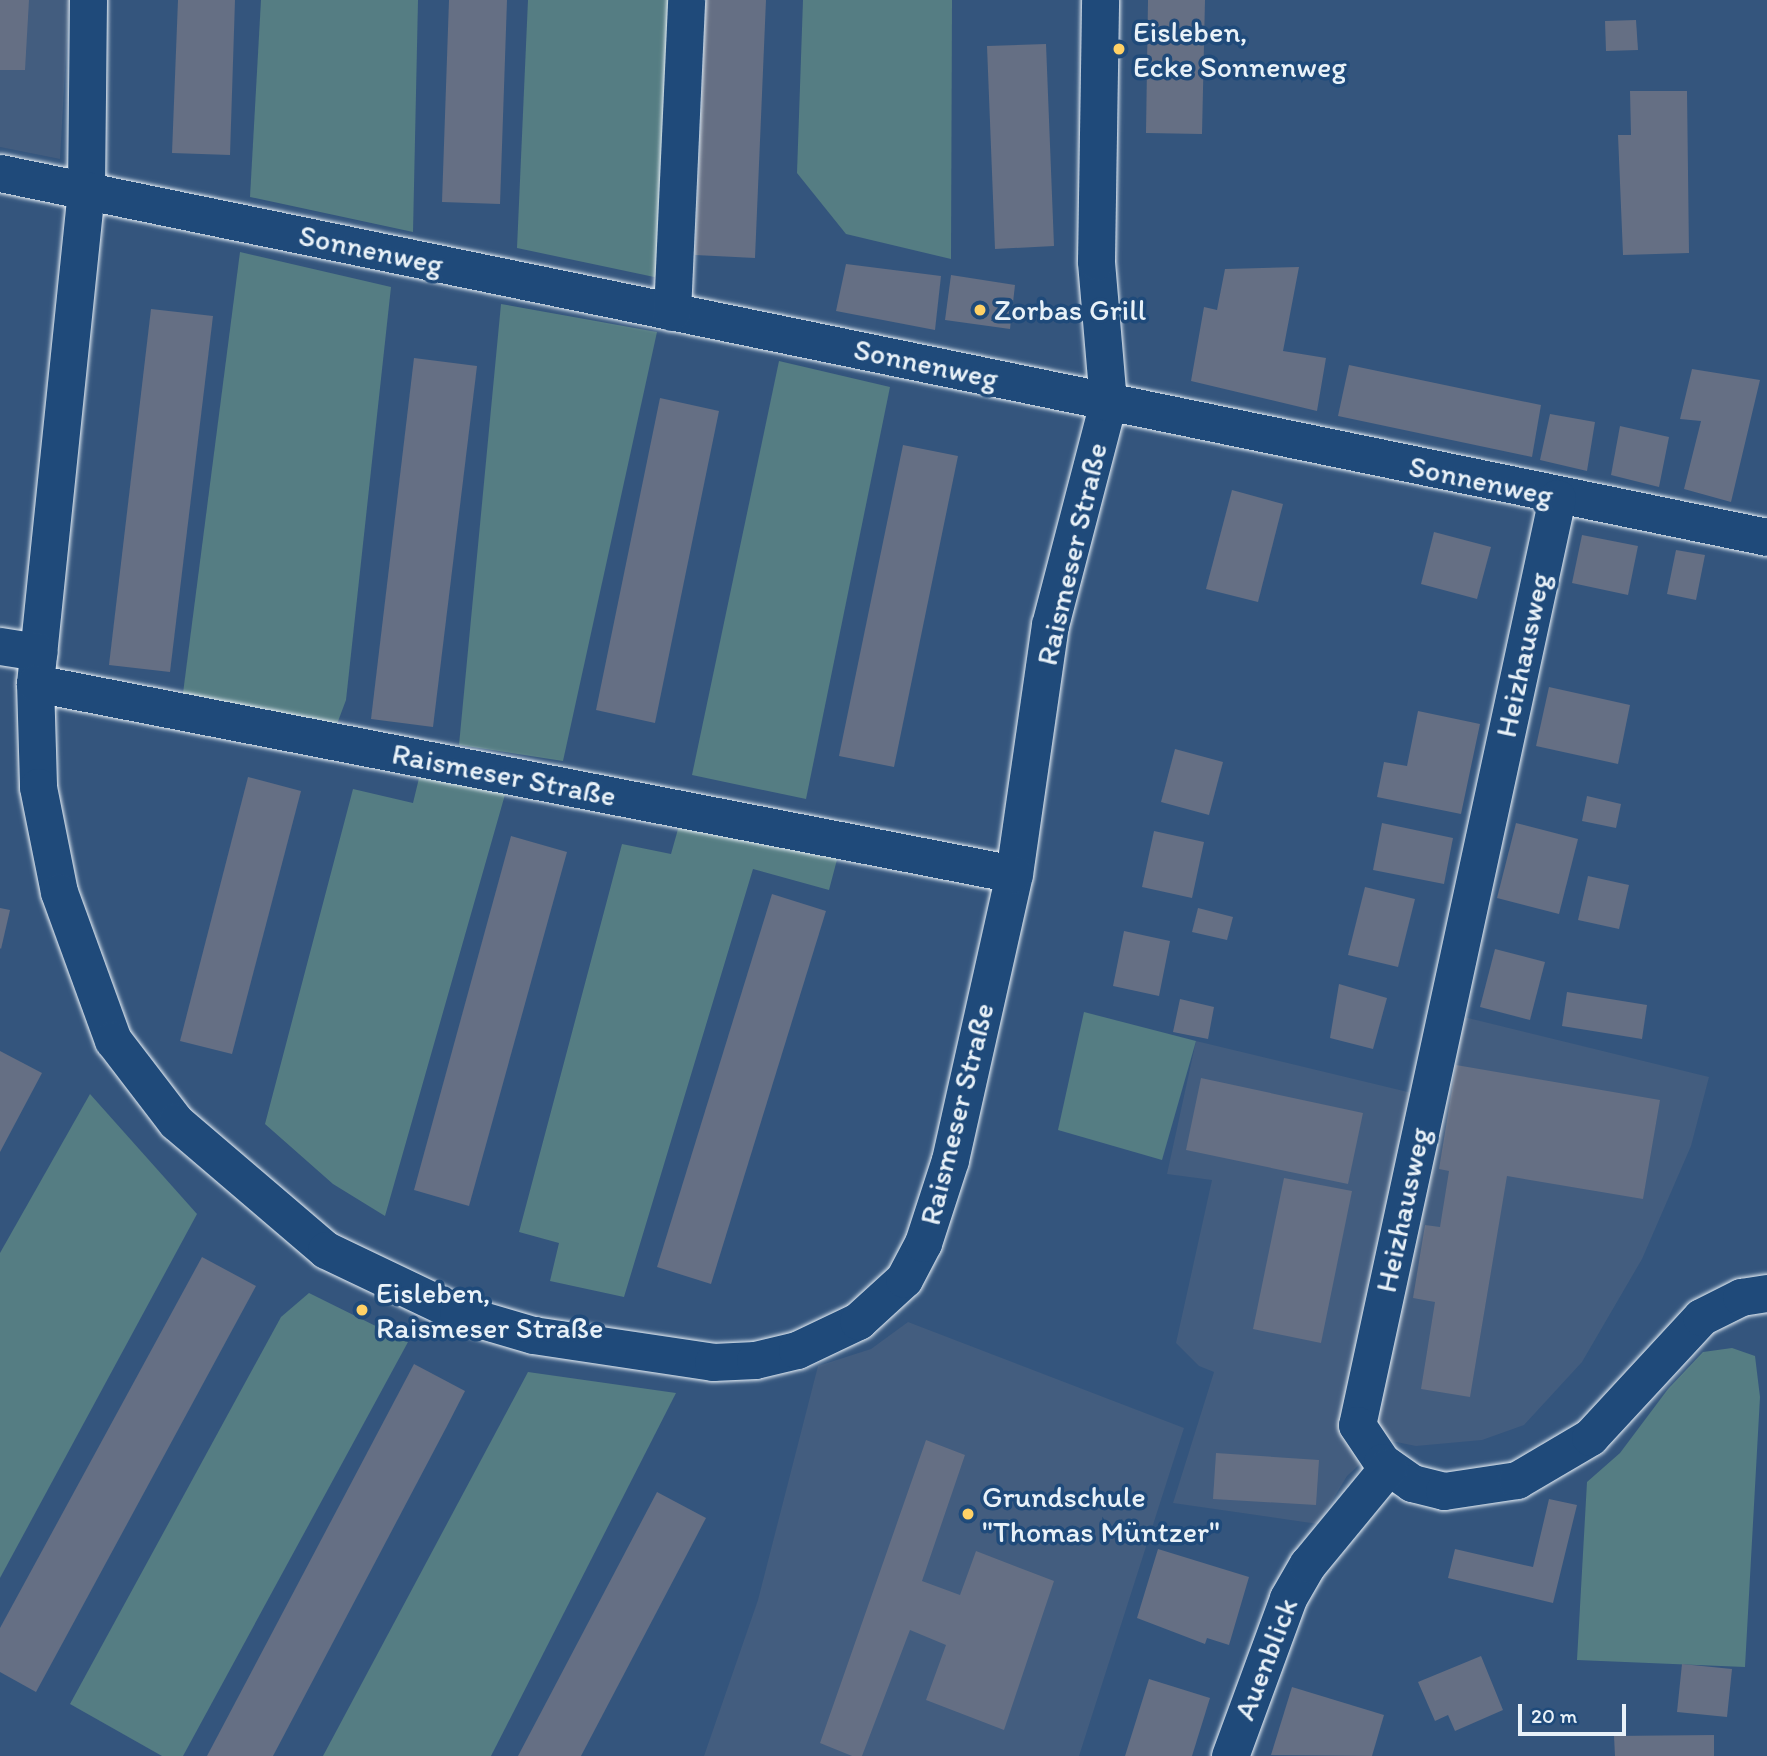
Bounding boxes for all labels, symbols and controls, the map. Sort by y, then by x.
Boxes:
place label: Eisleben, Ecke Sonnenweg [1133,14,1347,84]
marker: Eisleben, Ecke Sonnenweg [1111,41,1127,57]
street label: Sonnenweg [296,217,446,283]
place label: Zorbas Grill [994,292,1146,328]
marker: Zorbas Grill [972,302,988,318]
street label: Sonnenweg [851,331,1001,397]
street label: Raismeser Straße [1029,439,1115,669]
street label: Sonnenweg [1406,448,1556,514]
street label: Heizhausweg [1488,569,1558,741]
street label: Raismeser Straße [389,736,619,814]
street label: Raismeser Straße [912,999,1002,1229]
street label: Heizhausweg [1368,1124,1438,1296]
place label: Eisleben, Raismeser Straße [376,1275,604,1346]
marker: Eisleben, Raismeser Straße [354,1302,370,1318]
place label: Grundschule "Thomas Müntzer" [982,1479,1220,1550]
marker: Grundschule "Thomas Müntzer" [960,1506,976,1522]
street label: Auenblick [1226,1593,1306,1725]
scale bar [1522,1690,1630,1734]
text: 20 m [1531,1703,1577,1728]

